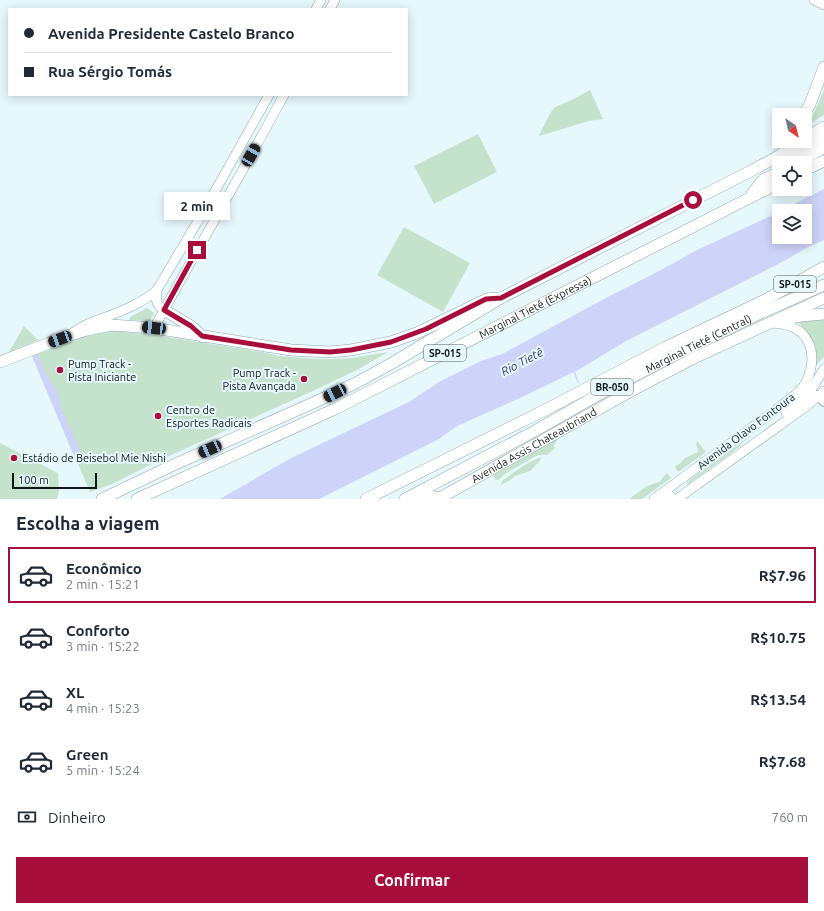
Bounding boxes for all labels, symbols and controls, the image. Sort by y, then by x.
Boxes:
text: Avenida Presidente Castelo Branco [48,25,294,42]
text: Rua Sérgio Tomás [48,63,172,80]
north arrow [772,108,812,148]
map controls [772,108,812,244]
car [240,142,262,168]
button: locate [772,156,812,196]
route start [684,191,702,209]
callout: 2 min [164,192,230,220]
text: 2 min [181,199,213,213]
button: layers [772,204,812,244]
route end [188,241,206,259]
street label: Marginal Tietê (Expressa) [477,274,594,341]
road number: SP-015 [774,276,816,292]
street label: Marginal Tietê (Central) [643,312,754,375]
car [141,321,167,335]
car [47,329,73,349]
road number: SP-015 [424,345,466,361]
water label: Rio Tietê [499,345,545,378]
place label: Pump Track - Pista Iniciante [68,358,136,383]
marker: Pump Track - Pista Iniciante [55,365,65,375]
place label: Pump Track - Pista Avançada [222,367,296,392]
marker: Pump Track - Pista Avançada [299,374,309,384]
road number: BR-050 [591,379,633,395]
car [322,382,348,404]
street label: Avenida Olavo Fontoura [695,390,797,472]
place label: Centro de Esportes Radicais [166,404,252,429]
street label: Avenida Assis Chateaubriand [469,405,599,485]
marker: Centro de Esportes Radicais [153,411,163,421]
car [197,439,223,459]
place label: Estádio de Beisebol Mie Nishi [22,452,166,464]
marker: Estádio de Beisebol Mie Nishi [9,453,19,463]
scale bar [12,471,97,490]
text: 100 m [18,474,49,486]
text: Escolha a viagem [16,513,160,533]
icon: car [18,557,54,593]
text: Econômico [66,560,142,577]
text: R$7.96 [759,567,806,584]
text: 2 min · 15:21 [66,577,140,591]
icon: car [18,619,54,655]
text: Conforto [66,622,130,639]
text: R$10.75 [750,629,806,646]
text: 3 min · 15:22 [66,639,140,653]
icon: car [18,681,54,717]
text: XL [66,684,84,701]
text: R$13.54 [750,691,806,708]
text: 4 min · 15:23 [66,701,140,715]
icon: car [18,743,54,779]
text: Green [66,746,108,763]
text: R$7.68 [759,753,806,770]
text: 5 min · 15:24 [66,763,140,777]
icon: cash [16,806,38,828]
text: Dinheiro [48,809,106,826]
text: 760 m [772,810,808,824]
button: Confirmar [16,857,808,903]

